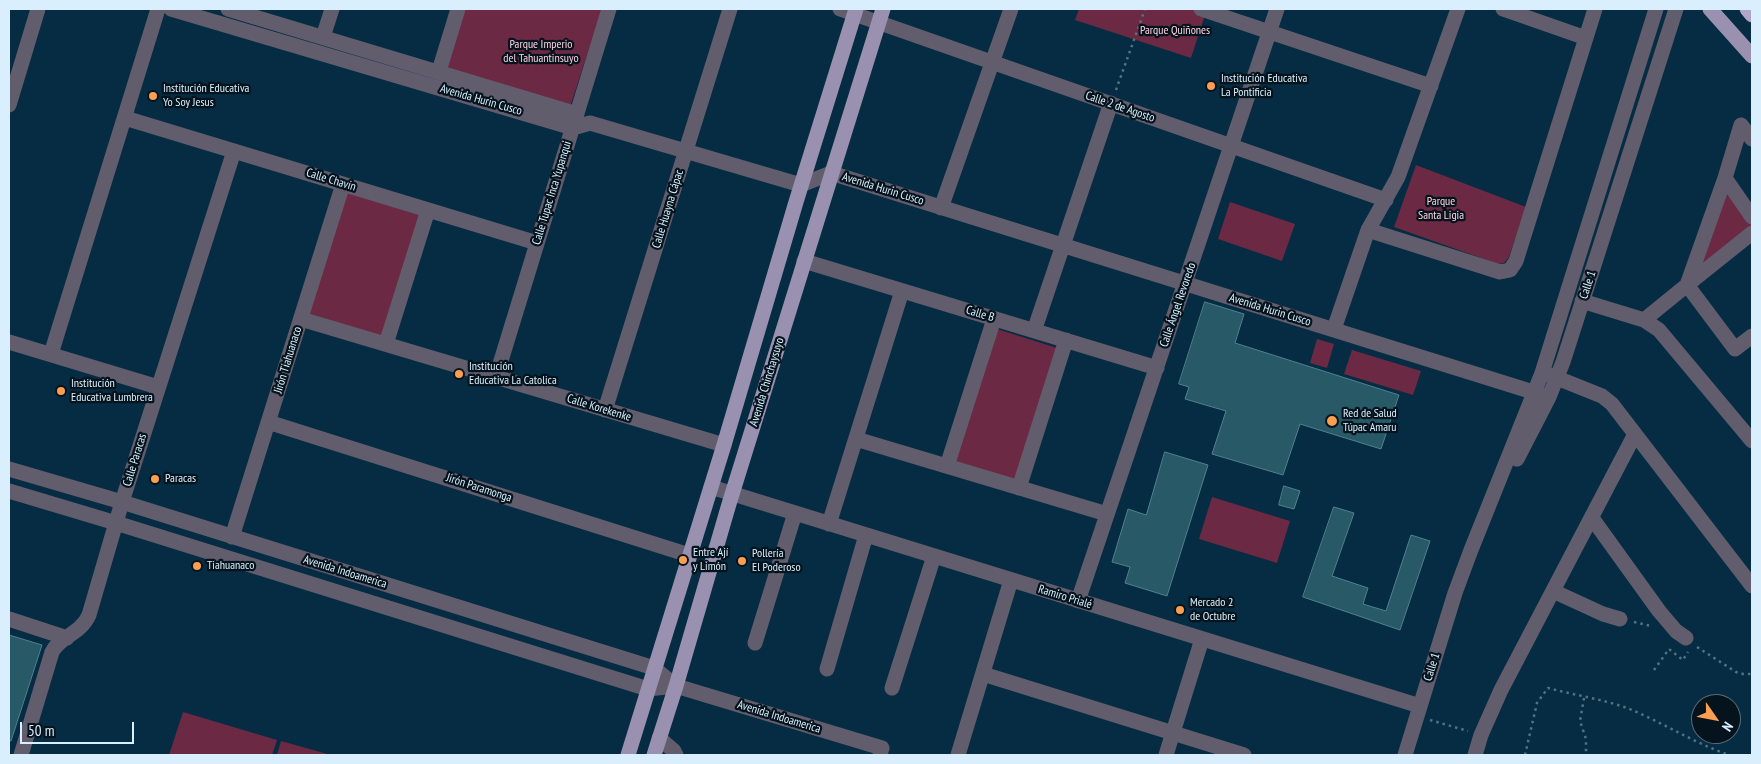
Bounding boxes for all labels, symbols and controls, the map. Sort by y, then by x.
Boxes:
park label: Parque Quiñones [1140,24,1210,38]
park label: Parque Imperio del Tahuantinsuyo [503,38,579,66]
place label: Institución Educativa La Pontificia [1221,72,1307,100]
marker: Institución Educativa La Pontificia [1205,80,1217,92]
street label: Avenida Hurin Cusco [438,81,524,119]
place label: Institución Educativa Yo Soy Jesus [163,82,249,110]
street label: Calle 2 de Agosto [1084,88,1156,126]
marker: Institución Educativa Yo Soy Jesus [147,90,159,102]
street label: Calle Tupac Inca Yupanqui [529,139,575,247]
street label: Calle Chavín [304,166,358,194]
street label: Calle Huayna Cápac [649,168,687,250]
street label: Avenida Hurin Cusco [840,170,926,208]
park label: Parque Santa Ligia [1418,195,1464,223]
street label: Calle Ángel Revoredo [1157,261,1199,349]
street label: Calle 1 [1577,269,1599,301]
street label: Avenida Hurin Cusco [1227,291,1313,329]
street label: Calle B [964,303,996,325]
street label: Jirón Tiahuanaco [271,325,305,395]
street label: Avenida Chinchaysuyo [747,336,787,428]
place label: Institución Educativa La Catolica [469,360,557,388]
marker: Institución Educativa La Catolica [453,368,465,380]
place label: Institución Educativa Lumbrera [71,377,153,405]
marker: Institución Educativa Lumbrera [55,385,67,397]
street label: Calle Korekenke [565,391,633,425]
place label: Red de Salud Túpac Amaru [1343,407,1397,435]
marker: Red de Salud Túpac Amaru [1325,414,1339,428]
street label: Calle Paracas [120,432,150,488]
street label: Jirón Paramonga [444,471,514,505]
place label: Paracas [165,472,196,486]
marker: Paracas [149,473,161,485]
place label: Entre Ají y Limón [693,546,728,574]
place label: Pollería El Poderoso [752,547,801,575]
street label: Avenida Indoamerica [302,552,388,592]
marker: Entre Ají y Limón [677,554,689,566]
marker: Pollería El Poderoso [736,555,748,567]
place label: Tiahuanaco [207,559,254,573]
marker: Tiahuanaco [191,560,203,572]
street label: Ramiro Prialé [1036,582,1094,612]
place label: Mercado 2 de Octubre [1190,596,1236,624]
marker: Mercado 2 de Octubre [1174,604,1186,616]
street label: Calle 1 [1421,651,1443,683]
north arrow [1691,694,1741,744]
street label: Avenida Indoamerica [736,697,822,737]
scale bar [22,712,136,744]
text: N [1718,719,1737,735]
text: 50 m [28,721,54,740]

